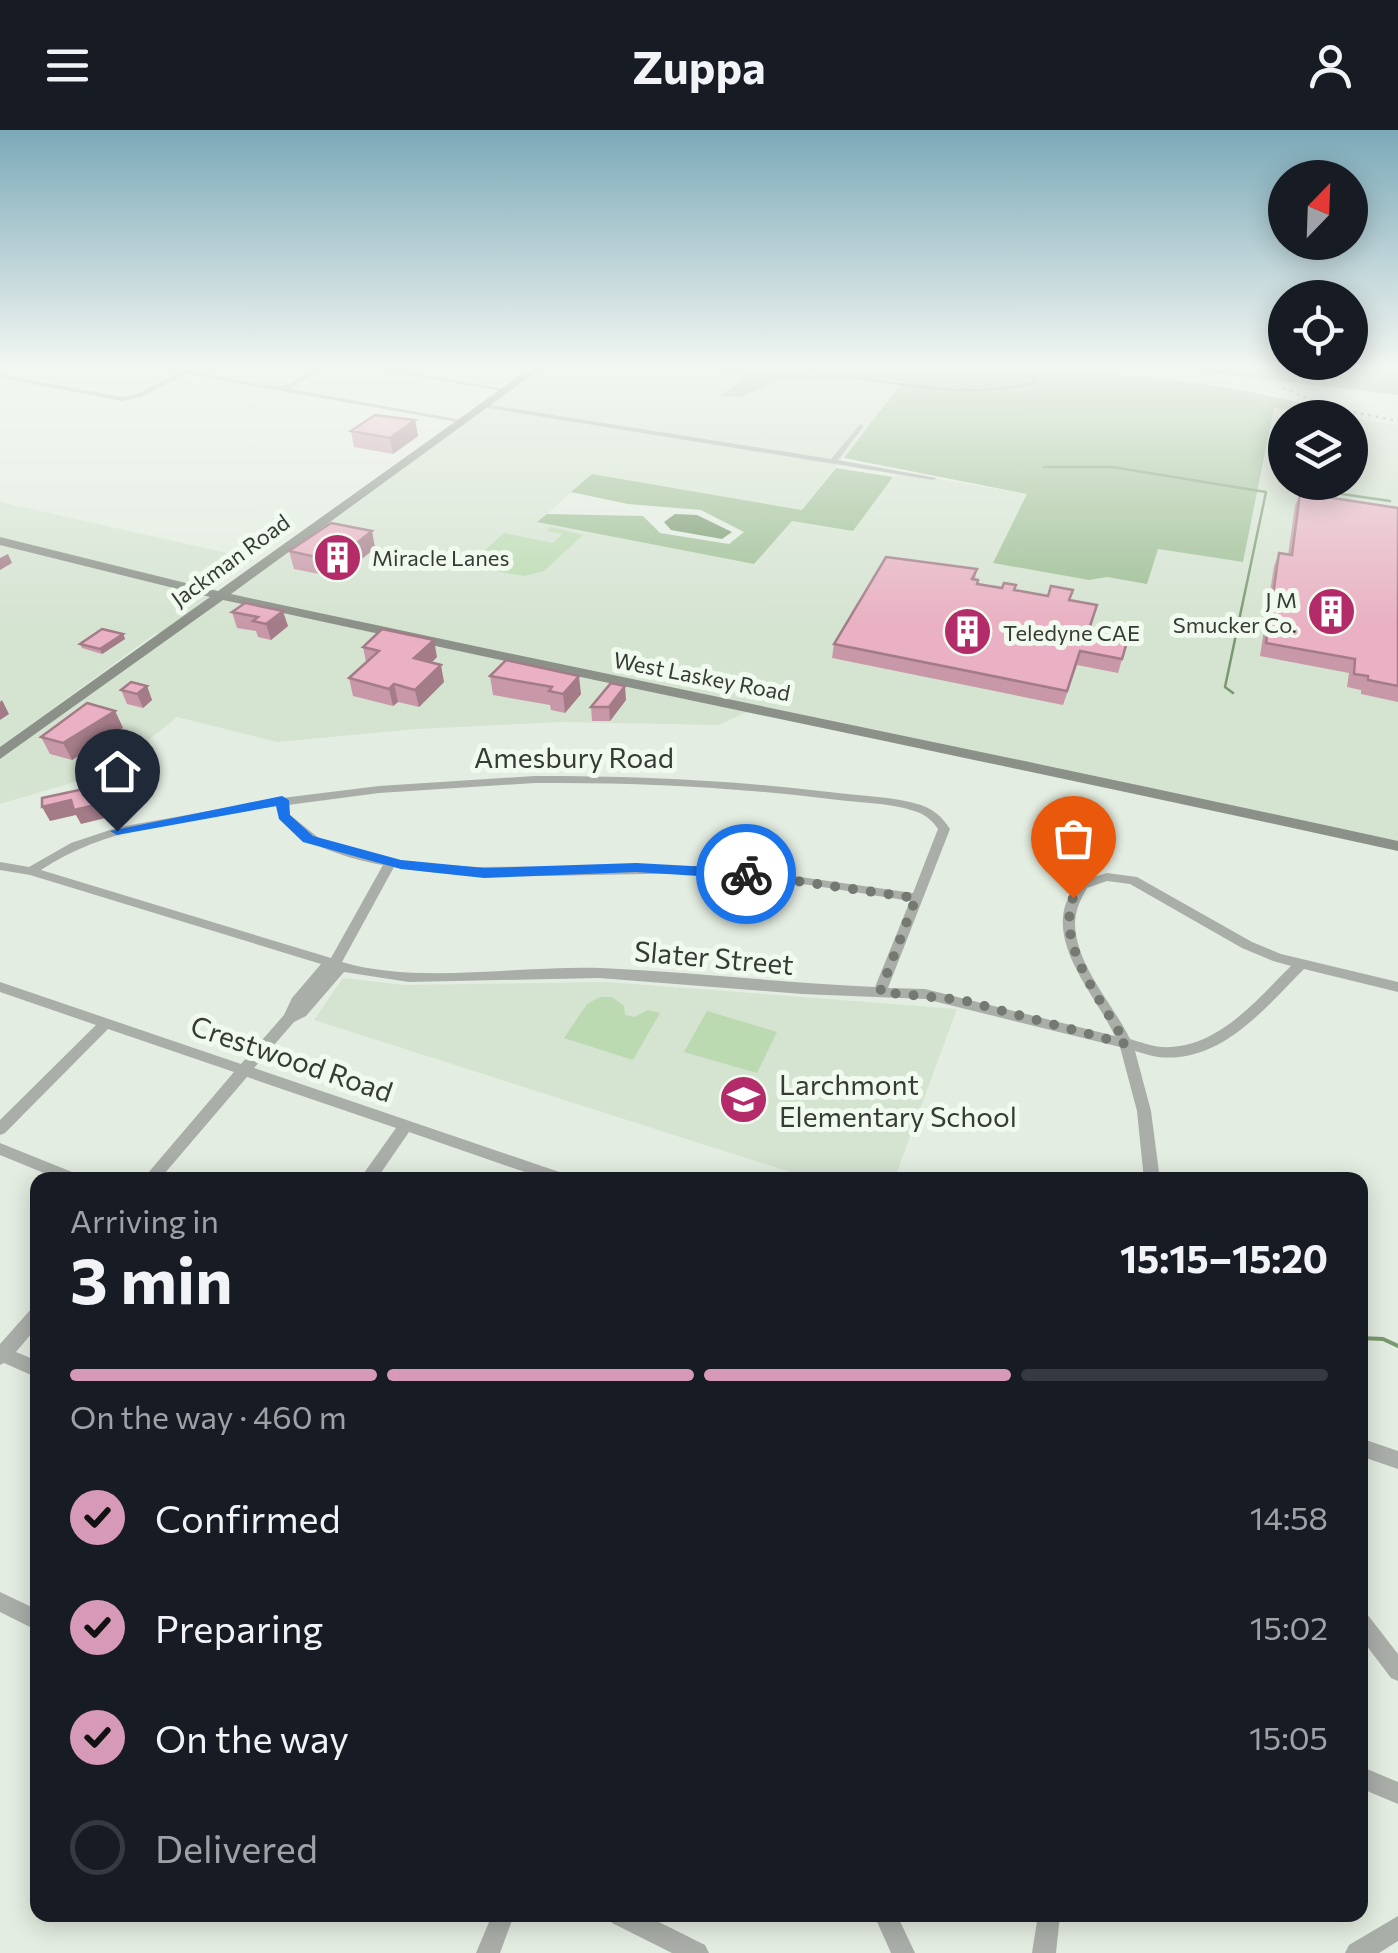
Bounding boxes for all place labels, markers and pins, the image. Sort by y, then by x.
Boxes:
building icon: Miracle Lanes [311,531,363,583]
place label: Miracle Lanes [372,544,509,571]
place label: J M Smucker Co. [1173,586,1297,638]
building icon: J M Smucker Co. [1306,586,1358,638]
building icon: Teledyne CAE [942,606,994,658]
place label: Teledyne CAE [1003,619,1140,646]
pin [75,729,160,832]
pin [1031,796,1116,899]
place label: Larchmont Elementary School [779,1067,1017,1133]
school or university icon: Larchmont Elementary School [718,1074,770,1126]

